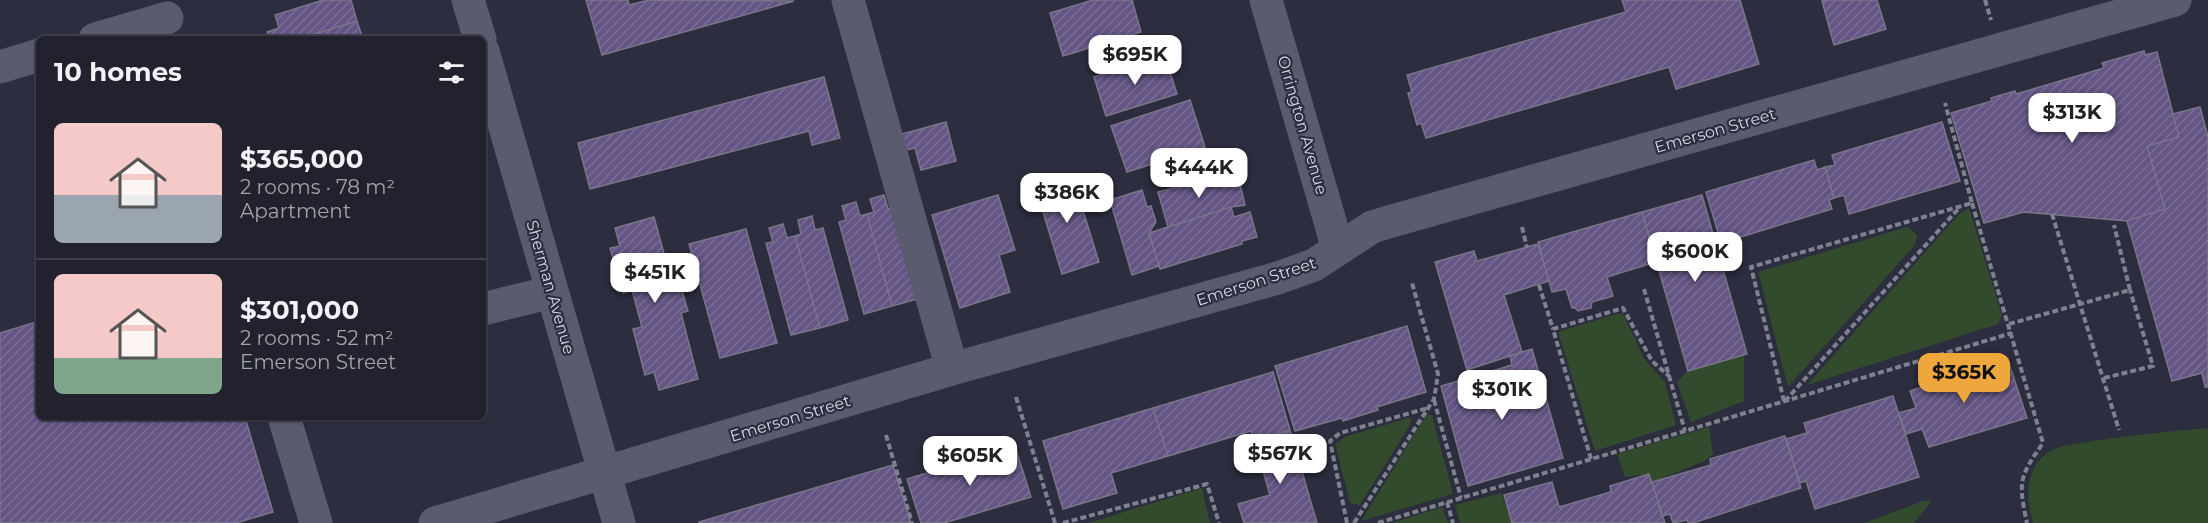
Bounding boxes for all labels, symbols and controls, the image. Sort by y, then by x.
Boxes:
pin: $695K [1093,35,1177,86]
text: $695K [1103,42,1167,66]
street label: Orrington Avenue [1274,53,1331,197]
text: 10 homes [54,56,182,88]
icon: filters [435,56,468,89]
pin: $313K [2030,93,2114,144]
text: $313K [2042,100,2102,124]
street label: Emerson Street [1652,104,1778,157]
text: $365,000 [240,143,363,175]
icon: home [102,147,174,219]
pin: $444K [1157,148,1241,199]
text: $444K [1164,155,1234,179]
pin: $386K [1025,173,1109,224]
text: 2 rooms · 78 m² [240,175,395,199]
text: $386K [1034,180,1100,204]
text: Apartment [240,199,351,223]
street label: Sherman Avenue [522,218,579,356]
pin: $600K [1653,232,1737,283]
text: $600K [1661,239,1729,263]
pin: $451K [613,253,697,304]
street label: Emerson Street [1194,253,1319,310]
text: $451K [624,260,686,284]
text: $301,000 [240,294,359,326]
icon: home [102,298,174,370]
text: 2 rooms · 52 m² [240,326,394,350]
text: Emerson Street [240,350,396,374]
pin: $365K [1922,353,2006,404]
text: $365K [1932,360,1996,384]
pin: $301K [1460,370,1544,421]
text: $301K [1472,377,1532,401]
street label: Emerson Street [728,391,853,446]
pin: $567K [1238,434,1322,485]
pin: $605K [928,436,1012,487]
text: $567K [1248,441,1312,465]
text: $605K [937,443,1003,467]

